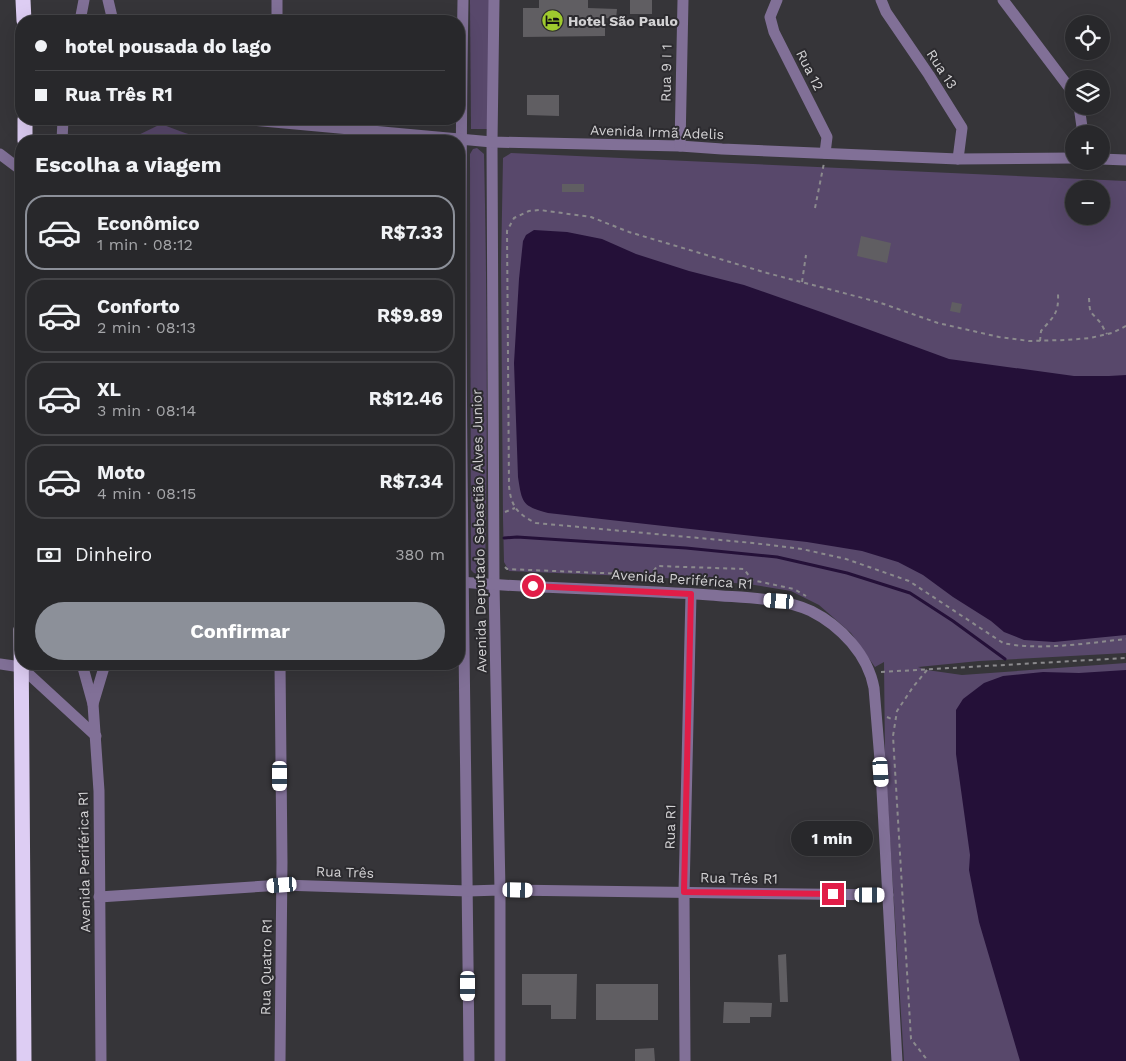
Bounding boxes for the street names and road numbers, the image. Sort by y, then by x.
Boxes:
street label: Rua 9 I 1 [657,44,675,102]
street label: Rua 13 [923,46,961,92]
street label: Rua 12 [793,47,827,93]
street label: Avenida Irmã Adelis [590,122,724,142]
street label: Avenida Deputado Sebastião Alves Junior [469,389,489,673]
street label: Avenida Periférica R1 [611,566,753,592]
street label: Avenida Periférica R1 [75,791,93,933]
street label: Rua R1 [662,804,678,850]
street label: Rua Três [316,863,374,881]
street label: Rua Três R1 [700,869,778,887]
street label: Rua Quatro R1 [257,919,275,1015]

